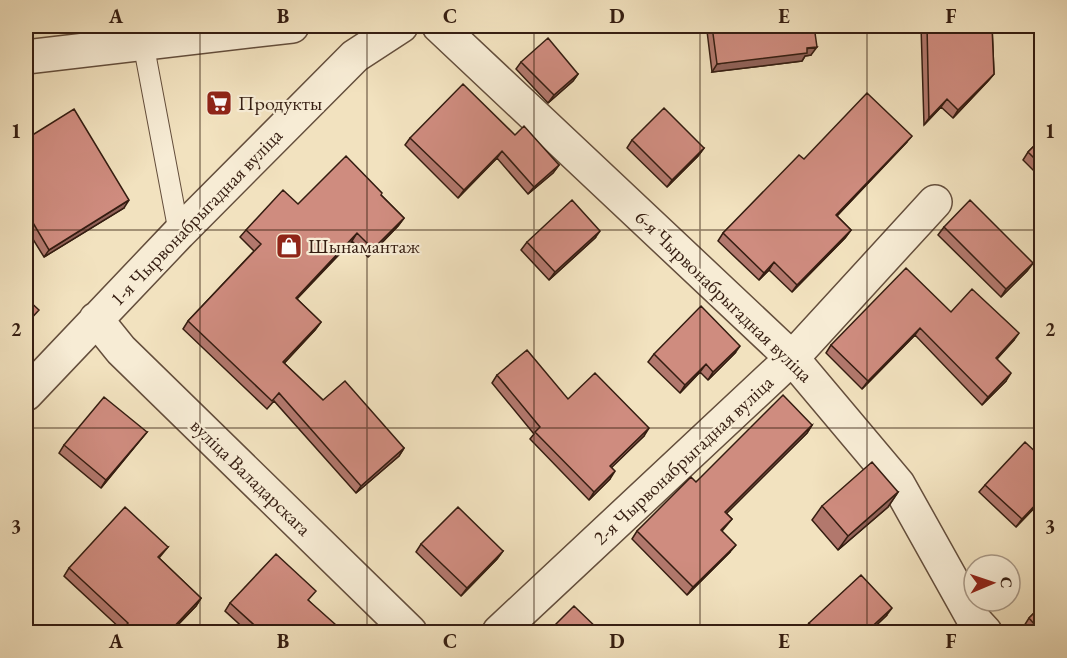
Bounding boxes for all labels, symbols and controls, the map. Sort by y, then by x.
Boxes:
text: A [108,3,124,29]
text: B [277,3,289,29]
text: C [443,3,457,29]
text: D [609,3,625,29]
text: E [778,3,790,29]
text: F [946,3,957,29]
supermarket icon: Продукты [204,88,234,118]
place label: Продукты [238,90,322,116]
text: 1 [11,118,21,144]
text: 1 [1045,118,1055,144]
street label: 1-я Чырвонабрыгадная вуліца [104,123,288,311]
street label: 6-я Чырвонабрыгадная вуліца [630,204,818,388]
shop icon: Шынамантаж [274,231,304,261]
place label: Шынамантаж [308,233,420,259]
text: 2 [11,316,22,342]
text: 2 [1045,316,1056,342]
street label: 2-я Чырвонабрыгадная вуліца [587,370,779,550]
street label: вуліца Валадарскага [185,413,317,541]
text: 3 [11,513,21,539]
text: 3 [1045,513,1055,539]
north arrow [962,553,1022,613]
text: С [996,576,1017,589]
text: A [108,628,124,654]
text: B [277,628,289,654]
text: C [443,628,457,654]
text: D [609,628,625,654]
text: E [778,628,790,654]
text: F [946,628,957,654]

